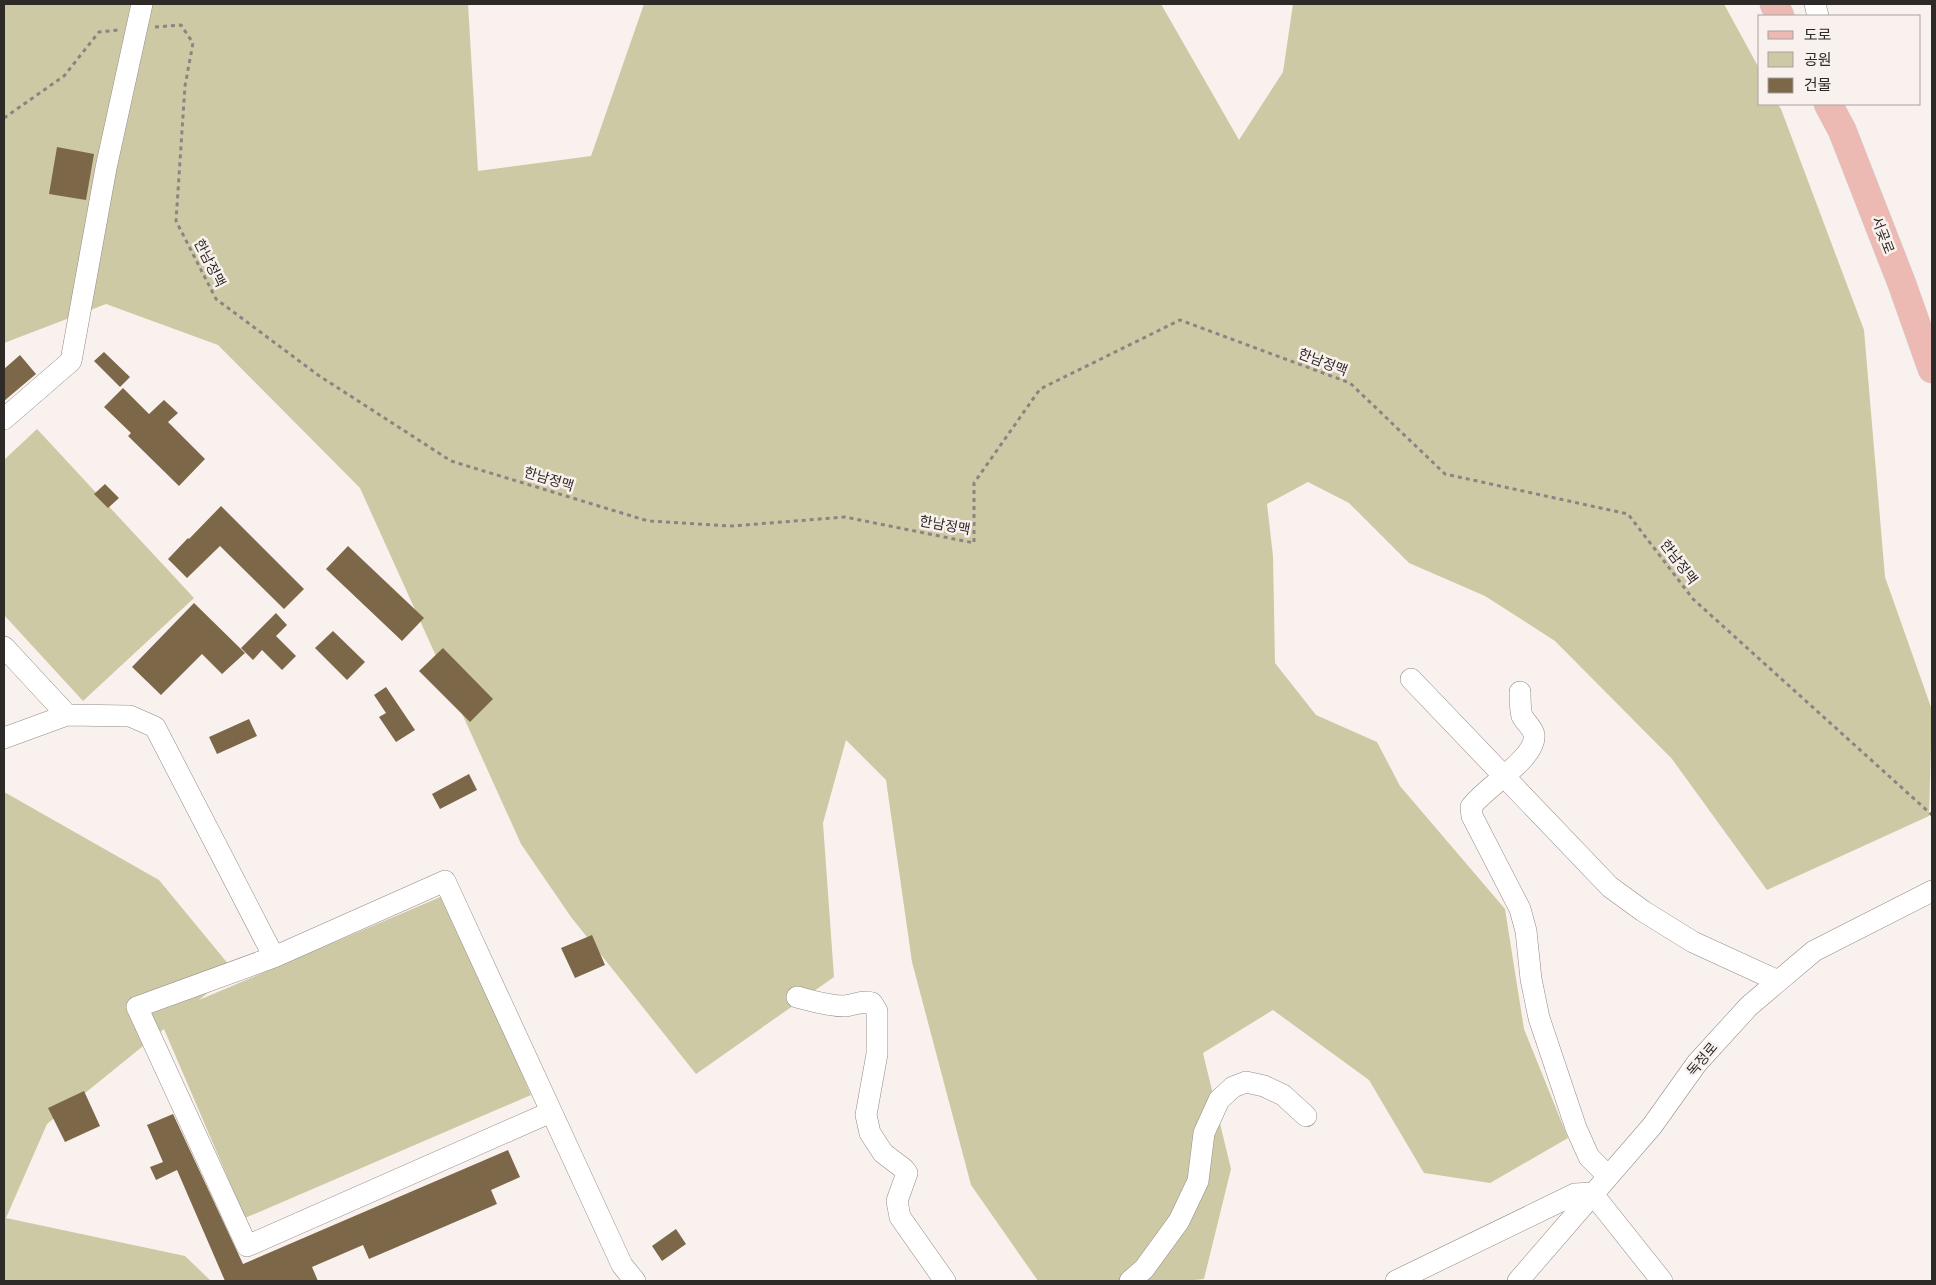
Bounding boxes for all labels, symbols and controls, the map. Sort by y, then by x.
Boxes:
legend [1758,15,1921,105]
text: 도로 [1804,25,1832,43]
text: 공원 [1804,50,1832,68]
text: 건물 [1804,75,1832,93]
street label: 서곶로 [1869,214,1898,256]
street label: 한남정맥 [191,236,230,290]
street label: 한남정맥 [1296,344,1350,379]
street label: 한남정맥 [522,463,576,494]
street label: 한남정맥 [918,512,972,537]
street label: 한남정맥 [1657,536,1702,587]
street label: 독정로 [1683,1038,1721,1079]

